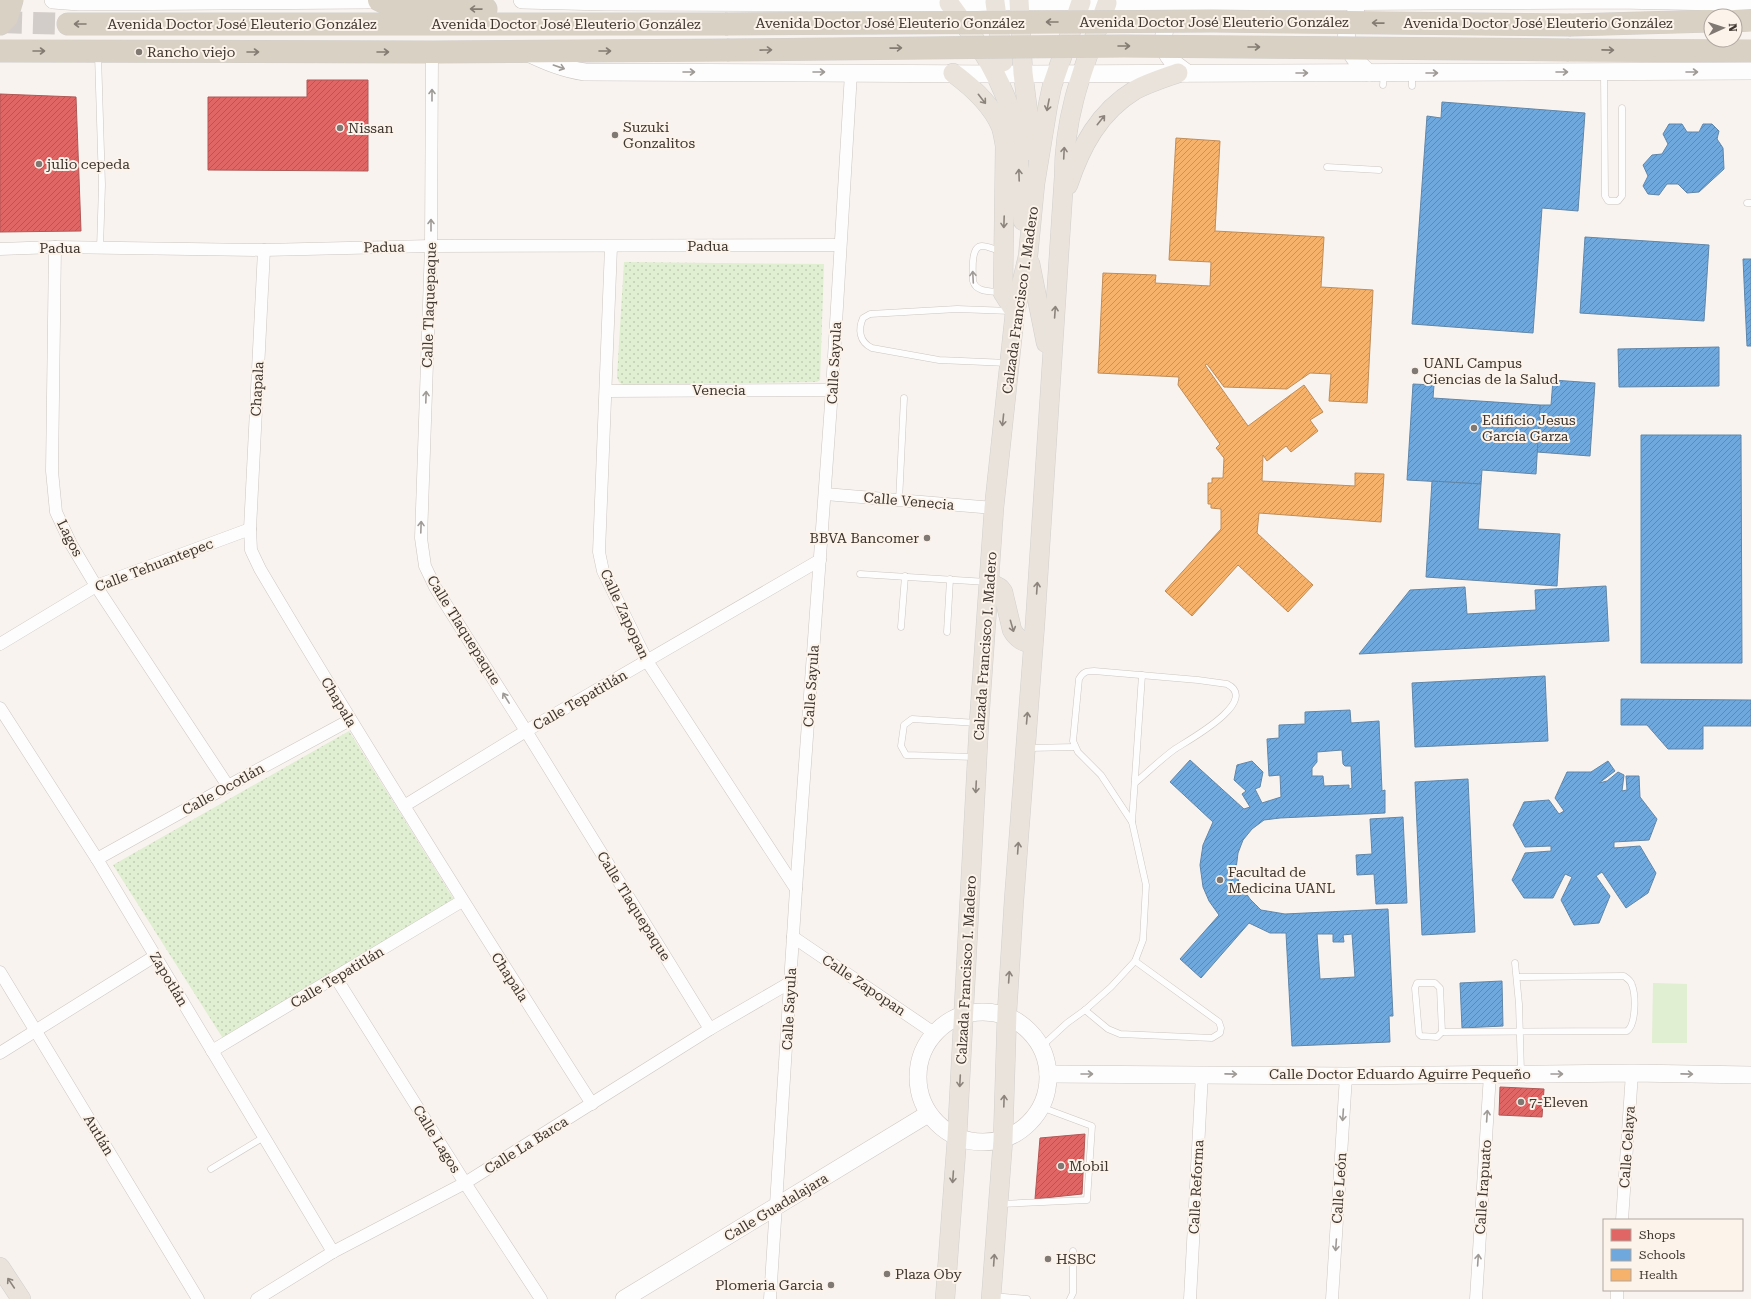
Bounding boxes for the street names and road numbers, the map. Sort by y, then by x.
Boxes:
street label: Avenida Doctor José Eleuterio González [1079,14,1349,30]
street label: Avenida Doctor José Eleuterio González [755,15,1025,31]
street label: Avenida Doctor José Eleuterio González [1403,15,1673,31]
street label: Avenida Doctor José Eleuterio González [107,16,377,32]
street label: Avenida Doctor José Eleuterio González [431,16,701,32]
street label: Calzada Francisco I. Madero [999,205,1041,395]
street label: Padua [687,238,729,254]
street label: Padua [363,239,405,255]
street label: Padua [39,240,81,256]
street label: Calle Tlaquepaque [419,242,439,368]
street label: Calle Sayula [824,321,844,405]
street label: Chapala [248,361,266,417]
street label: Venecia [692,382,746,398]
street label: Calle Venecia [863,489,955,513]
street label: Lagos [54,517,86,559]
street label: Calle Tehuantepec [93,535,216,595]
street label: Calzada Francisco I. Madero [970,551,1000,741]
street label: Calle Zapopan [597,567,653,661]
street label: Calle Tlaquepaque [424,572,504,688]
street label: Calle Sayula [800,644,822,728]
street label: Calle Tepatitlán [530,667,630,733]
street label: Chapala [318,674,360,730]
street label: Calle Ocotlán [179,760,267,818]
street label: Calle Tlaquepaque [594,848,674,964]
street label: Calzada Francisco I. Madero [953,875,979,1065]
street label: Calle Tepatitlán [287,943,387,1011]
street label: Zapotlán [147,949,191,1009]
street label: Chapala [488,949,532,1005]
street label: Calle Zapopan [819,951,909,1019]
street label: Calle Sayula [779,967,799,1051]
street label: Calle Doctor Eduardo Aguirre Pequeño [1269,1066,1531,1082]
street label: Calle Lagos [410,1102,464,1176]
street label: Calle Celaya [1616,1105,1638,1189]
street label: Autlán [81,1112,117,1158]
street label: Calle La Barca [481,1113,571,1177]
street label: Calle Reforma [1186,1139,1206,1235]
street label: Calle Irapuato [1472,1139,1494,1235]
street label: Calle León [1329,1152,1349,1224]
street label: Calle Guadalajara [721,1169,831,1244]

